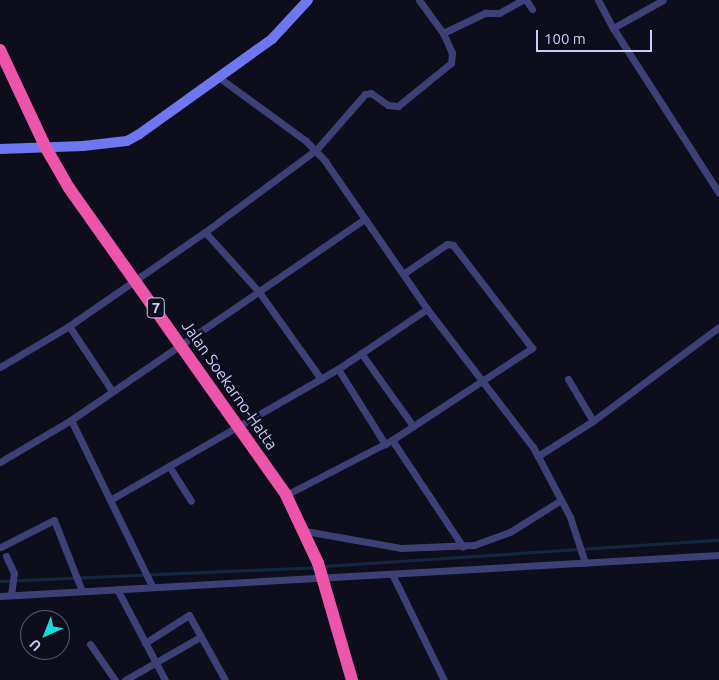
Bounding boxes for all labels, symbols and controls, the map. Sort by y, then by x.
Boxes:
scale bar [539,20,655,52]
text: 100 m [544,30,586,47]
road number: 7 [146,296,166,320]
street label: Jalan Soekarno-Hatta [178,317,282,453]
north arrow [20,610,70,660]
text: U [26,636,44,654]

